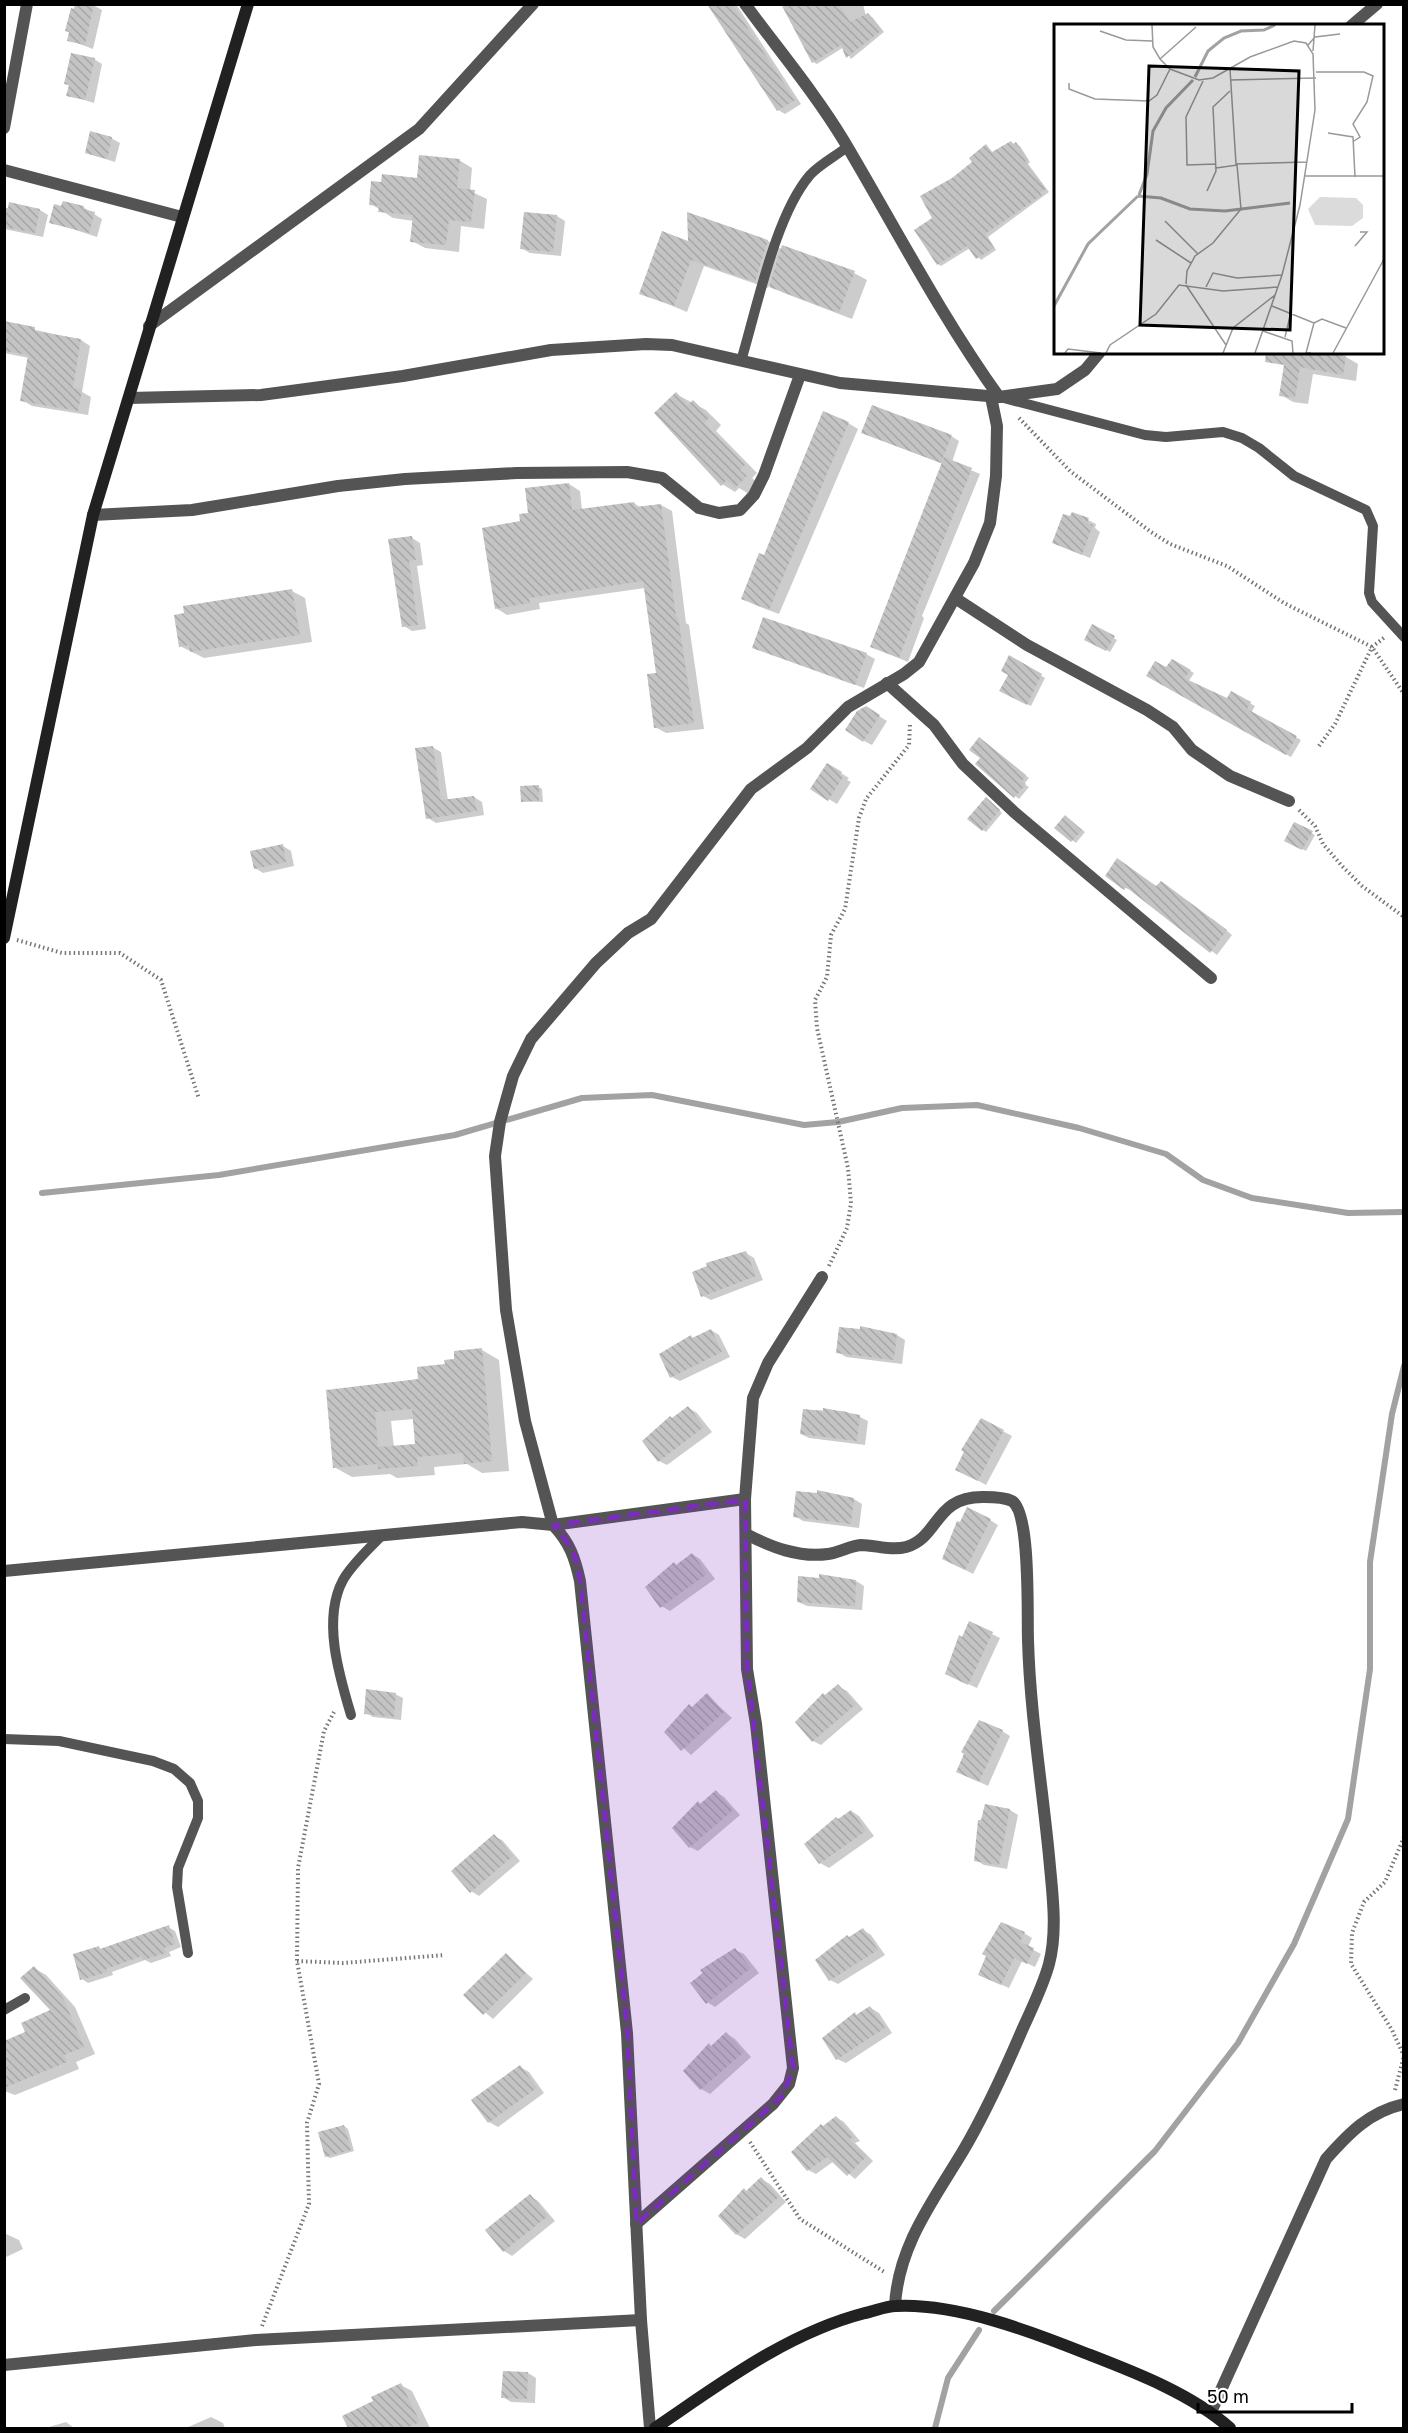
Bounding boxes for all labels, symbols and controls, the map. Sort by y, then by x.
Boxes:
inset map [1054,24,1384,354]
scale bar [1198,2376,1352,2414]
text: 50 m [1207,2385,1249,2407]

